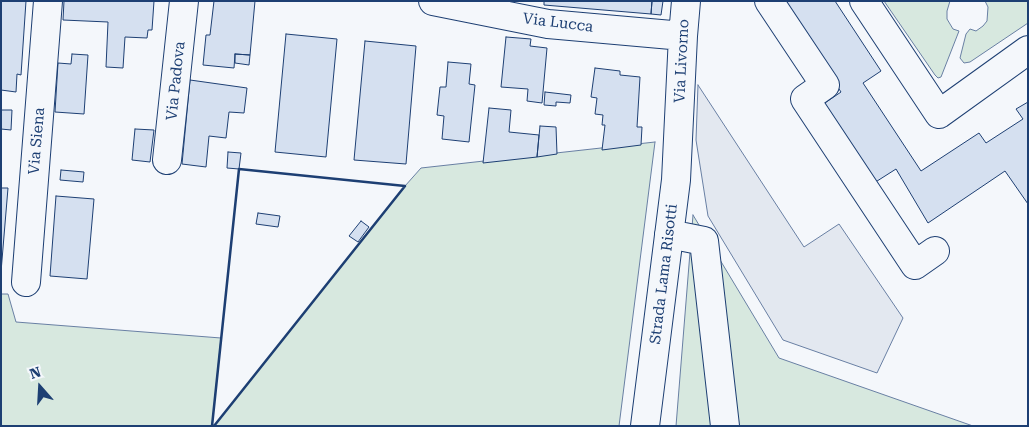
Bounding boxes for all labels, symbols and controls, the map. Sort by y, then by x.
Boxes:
street label: Via Lucca [522,10,594,36]
street label: Via Livorno [671,19,693,103]
street label: Via Padova [163,41,189,121]
street label: Via Siena [25,107,49,175]
street label: Strada Lama Risotti [646,203,682,345]
north arrow [15,362,65,412]
text: N [27,363,43,382]

